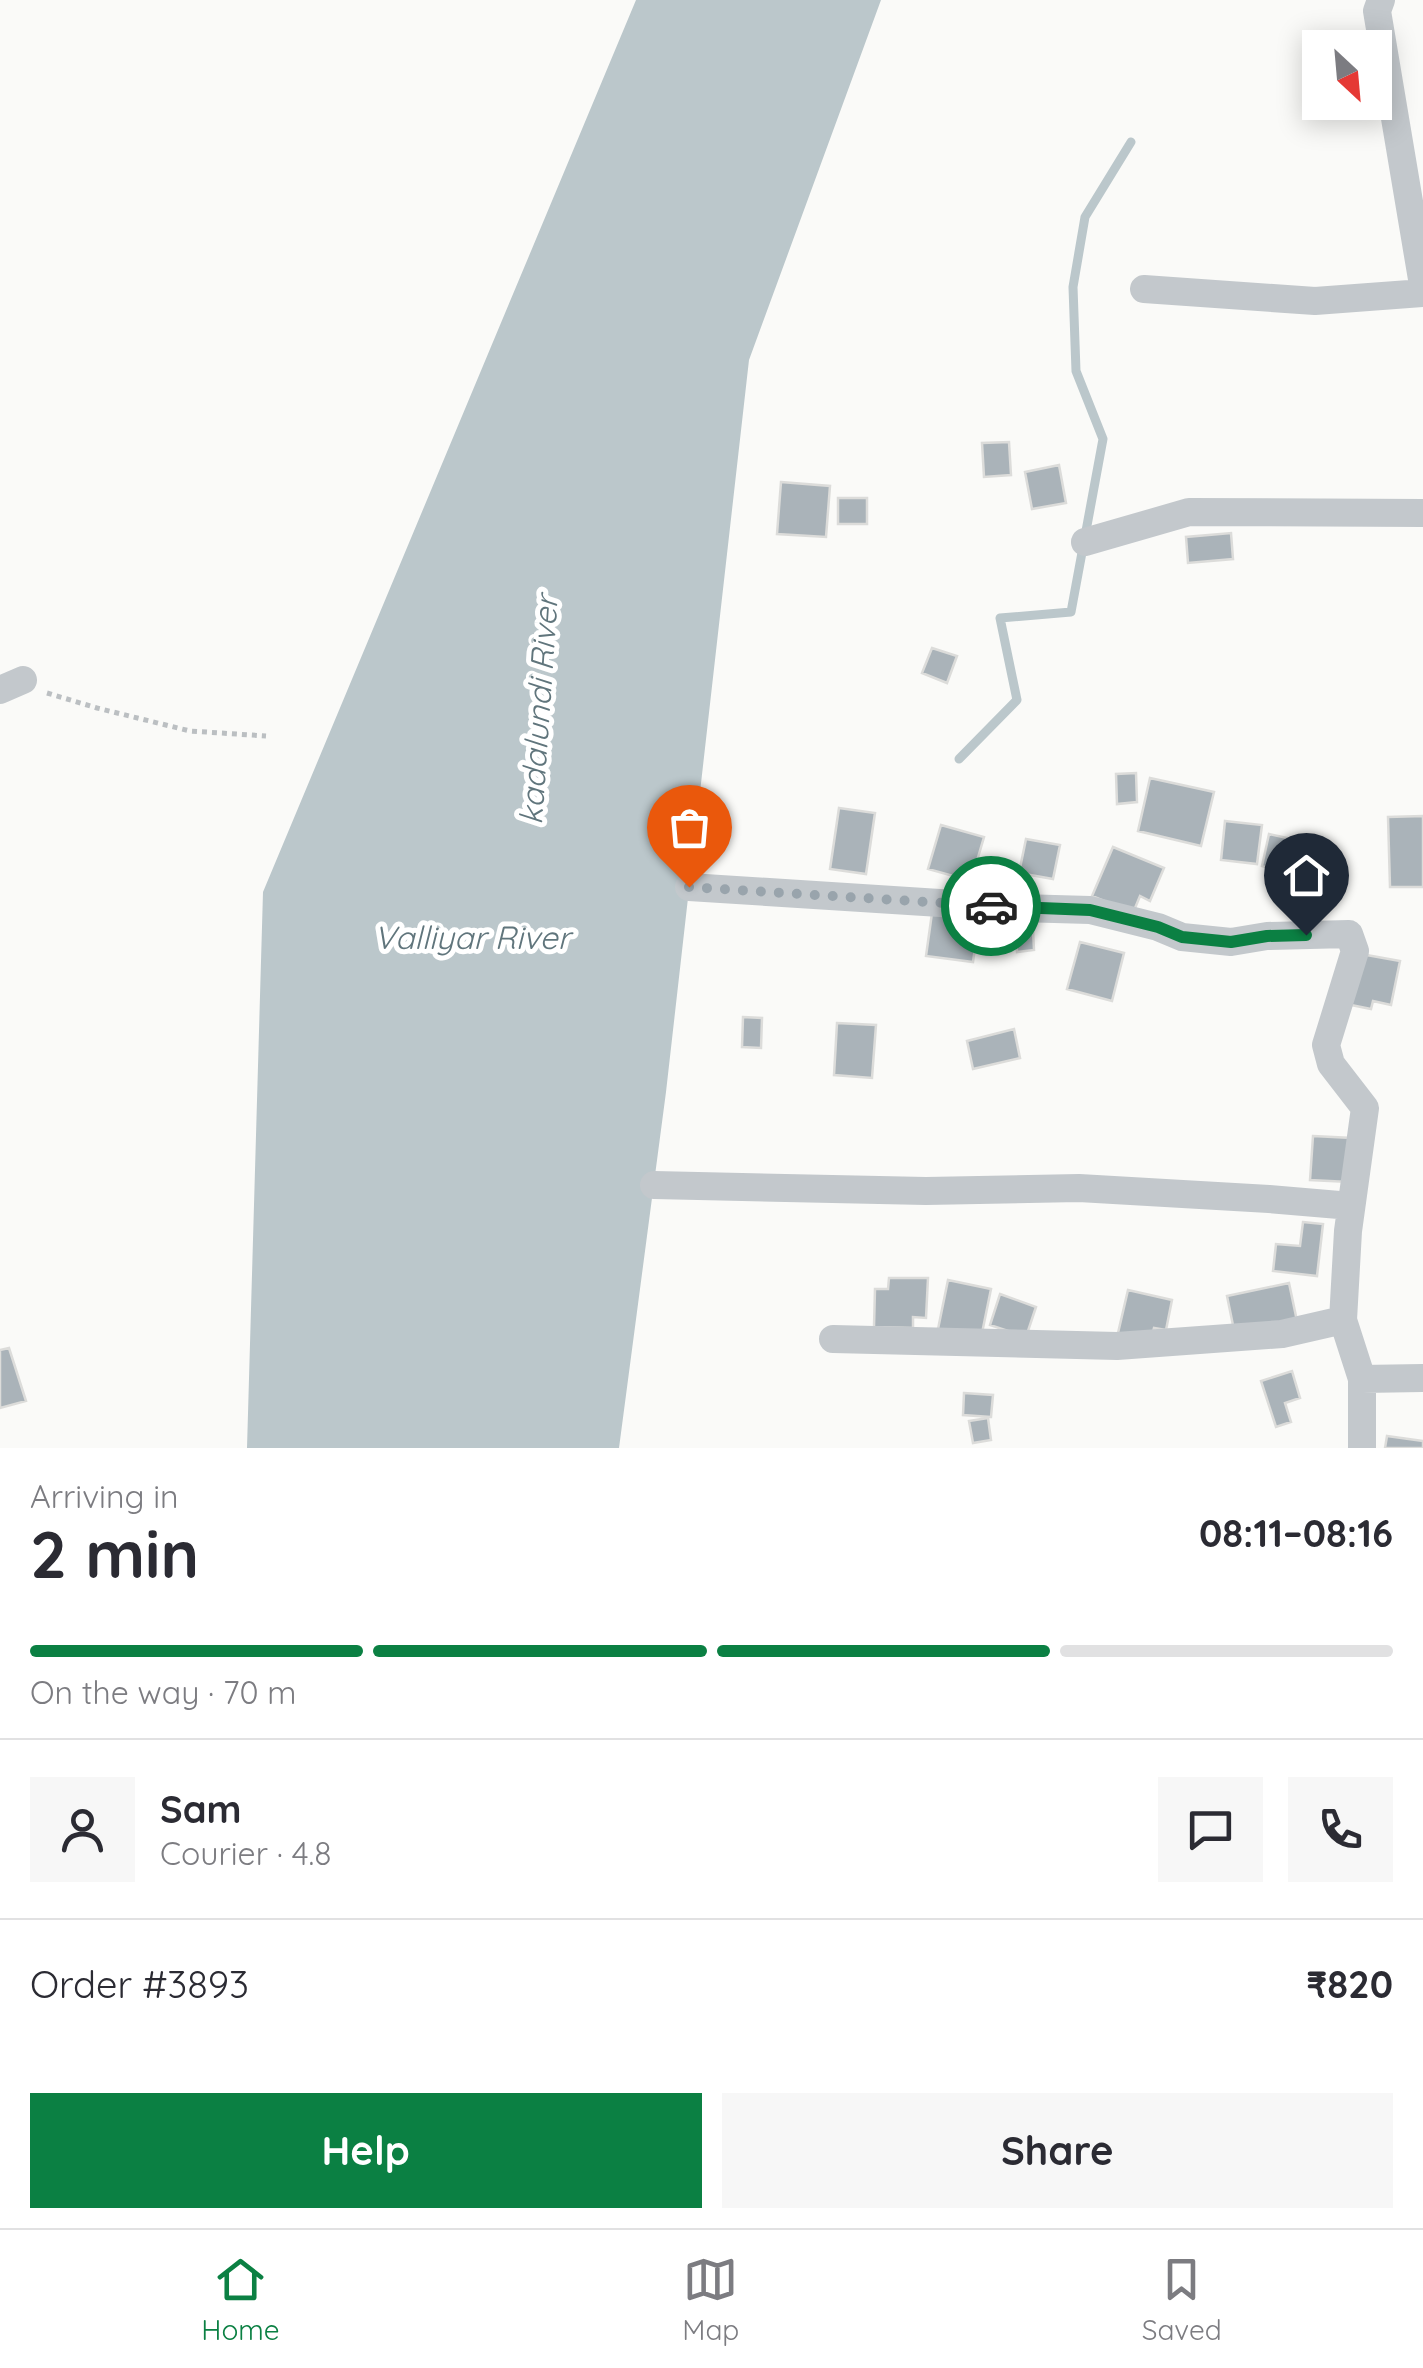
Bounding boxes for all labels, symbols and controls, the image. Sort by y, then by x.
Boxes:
north arrow [1302,30,1392,120]
map controls [1302,30,1392,120]
water label: kadalundi River [510,590,566,826]
pin [647,785,732,888]
icon: bag [662,800,717,855]
pin [1264,833,1349,936]
icon: home [1279,848,1334,903]
courier [941,856,1041,956]
icon: car [964,879,1019,934]
water label: Valliyar River [374,917,574,957]
text: Arriving in [30,1476,179,1516]
text: 08:11–08:16 [1199,1509,1393,1557]
text: 2 min [30,1513,199,1594]
text: On the way · 70 m [30,1672,296,1712]
button: person [30,1777,135,1882]
button: chat [1158,1777,1263,1882]
button: phone [1288,1777,1393,1882]
text: Sam [160,1785,242,1833]
text: Courier · 4.8 [160,1833,332,1873]
text: Order #3893 [30,1960,249,2008]
text: ₹820 [1306,1960,1393,2008]
button: Help [30,2093,702,2208]
button: Share [722,2093,1393,2208]
tab: Home [201,2252,280,2347]
tab: Map [682,2252,739,2347]
tab: Saved [1142,2252,1222,2347]

